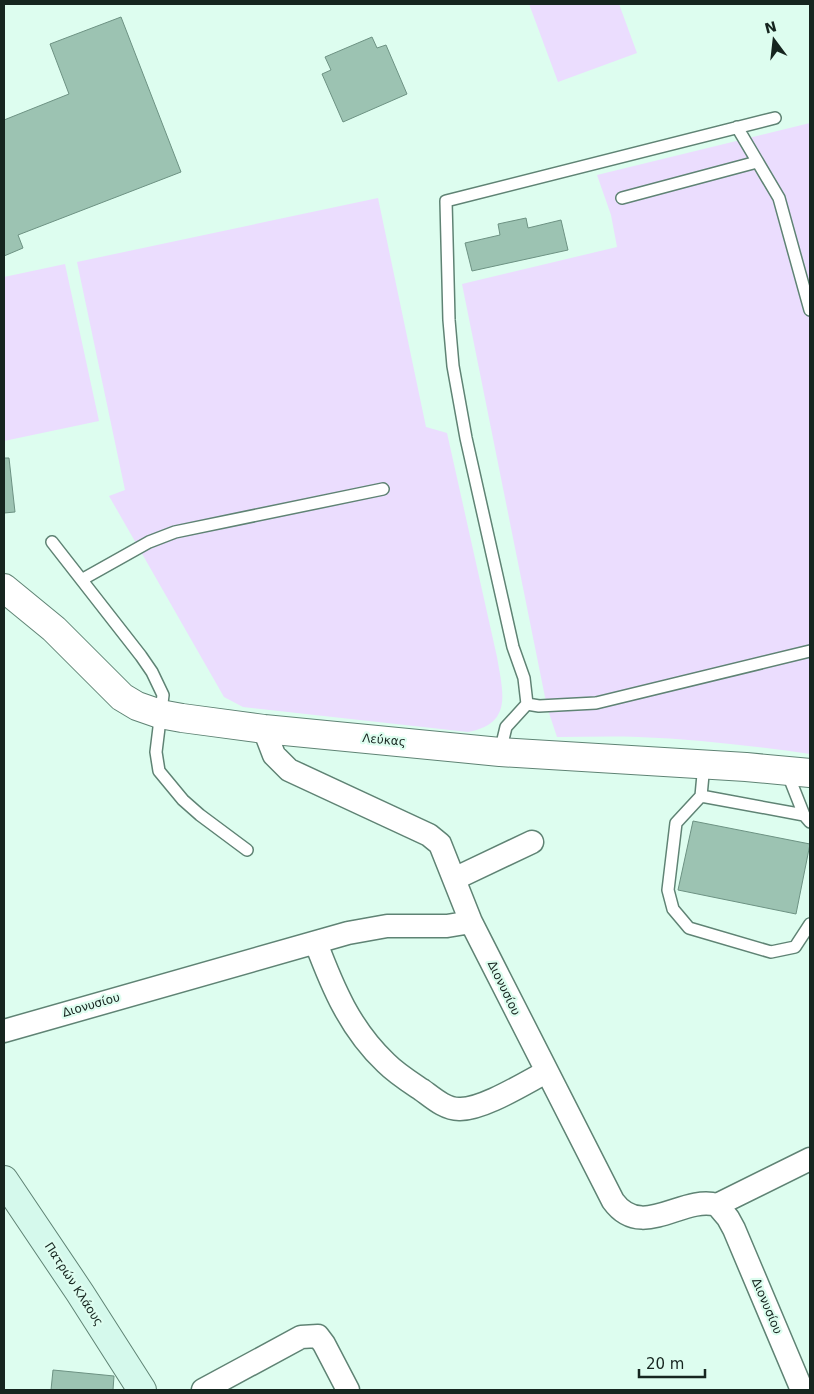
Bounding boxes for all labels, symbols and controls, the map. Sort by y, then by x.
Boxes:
north arrow [749,15,799,65]
text: N [763,18,778,37]
street label: Λεύκας [362,731,406,749]
street label: Διονυσίου [485,958,523,1018]
street label: Διονυσίου [61,990,121,1020]
street label: Πατρών Κλάους [42,1240,106,1328]
street label: Διονυσίου [749,1276,785,1336]
scale bar [639,1346,705,1378]
text: 20 m [646,1355,684,1373]

